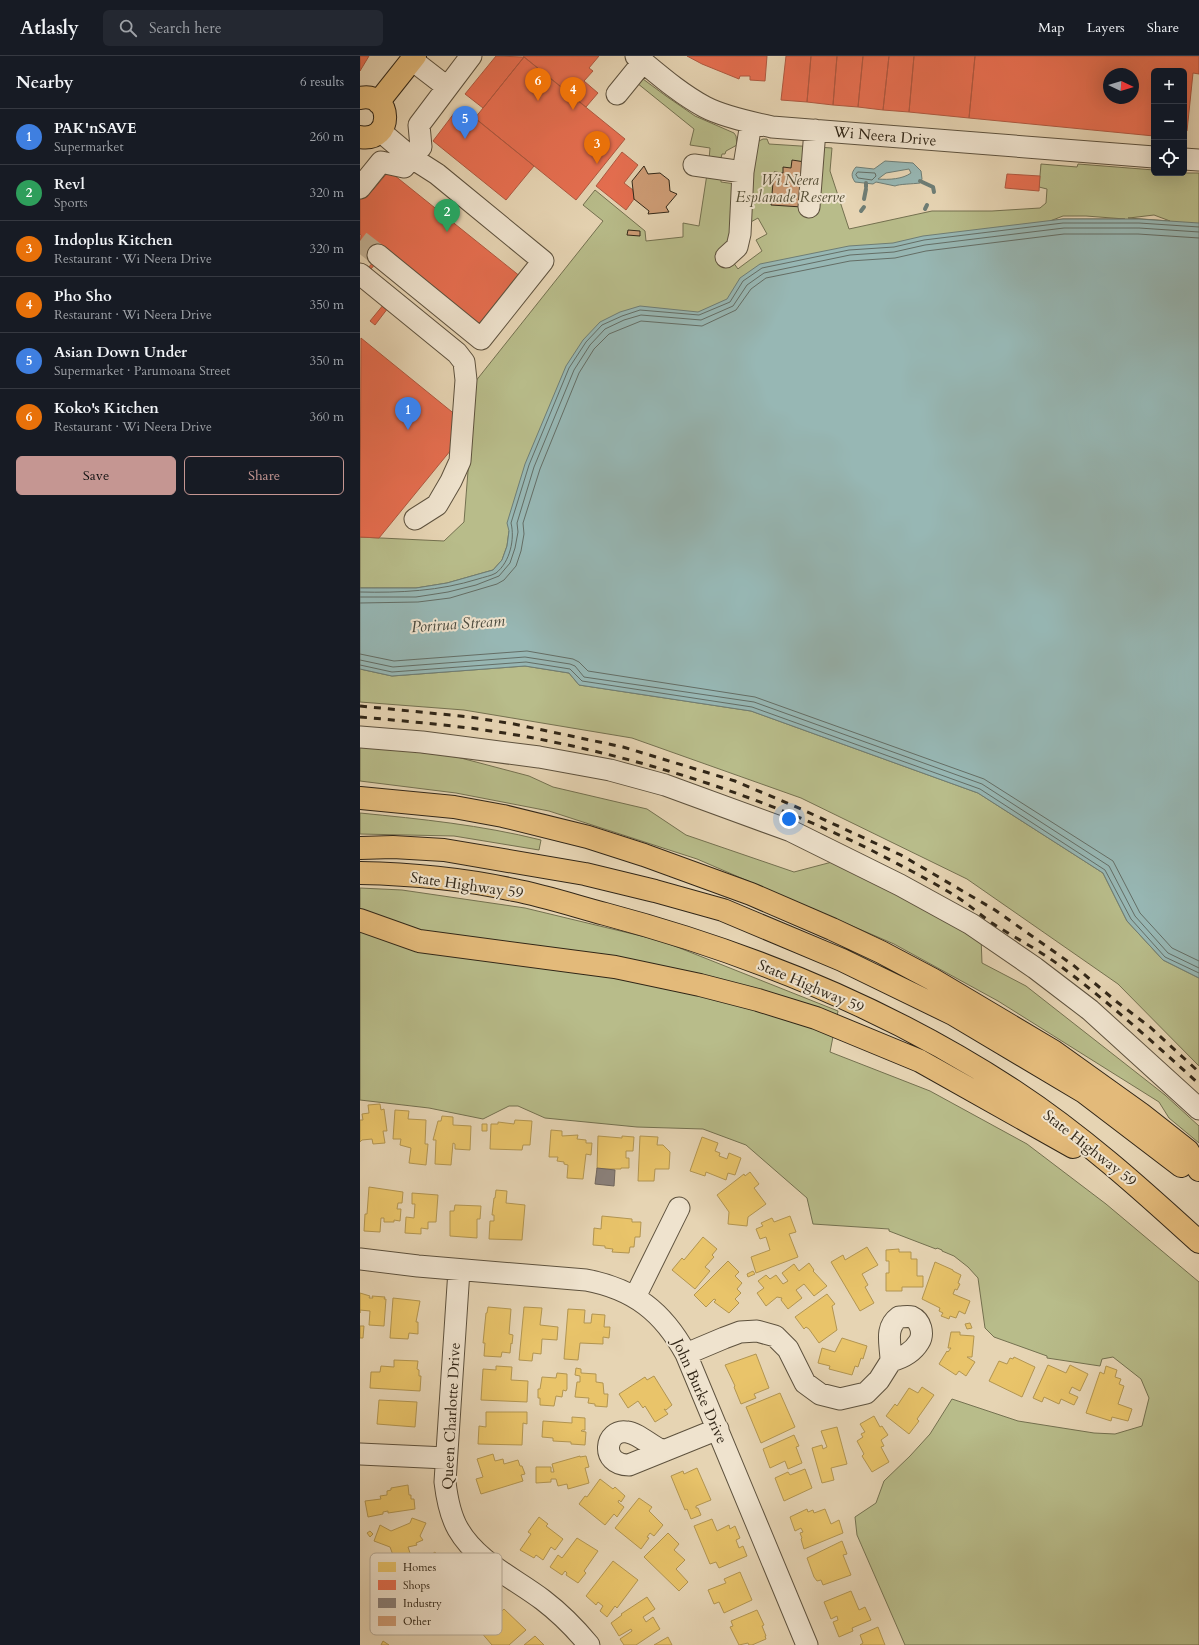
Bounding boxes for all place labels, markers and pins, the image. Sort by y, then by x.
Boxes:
pin: 6 [525,68,551,101]
pin: 4 [560,77,586,110]
pin: 5 [452,106,478,139]
pin: 3 [584,131,610,164]
pin: 2 [434,199,460,232]
pin: 1 [395,397,421,430]

